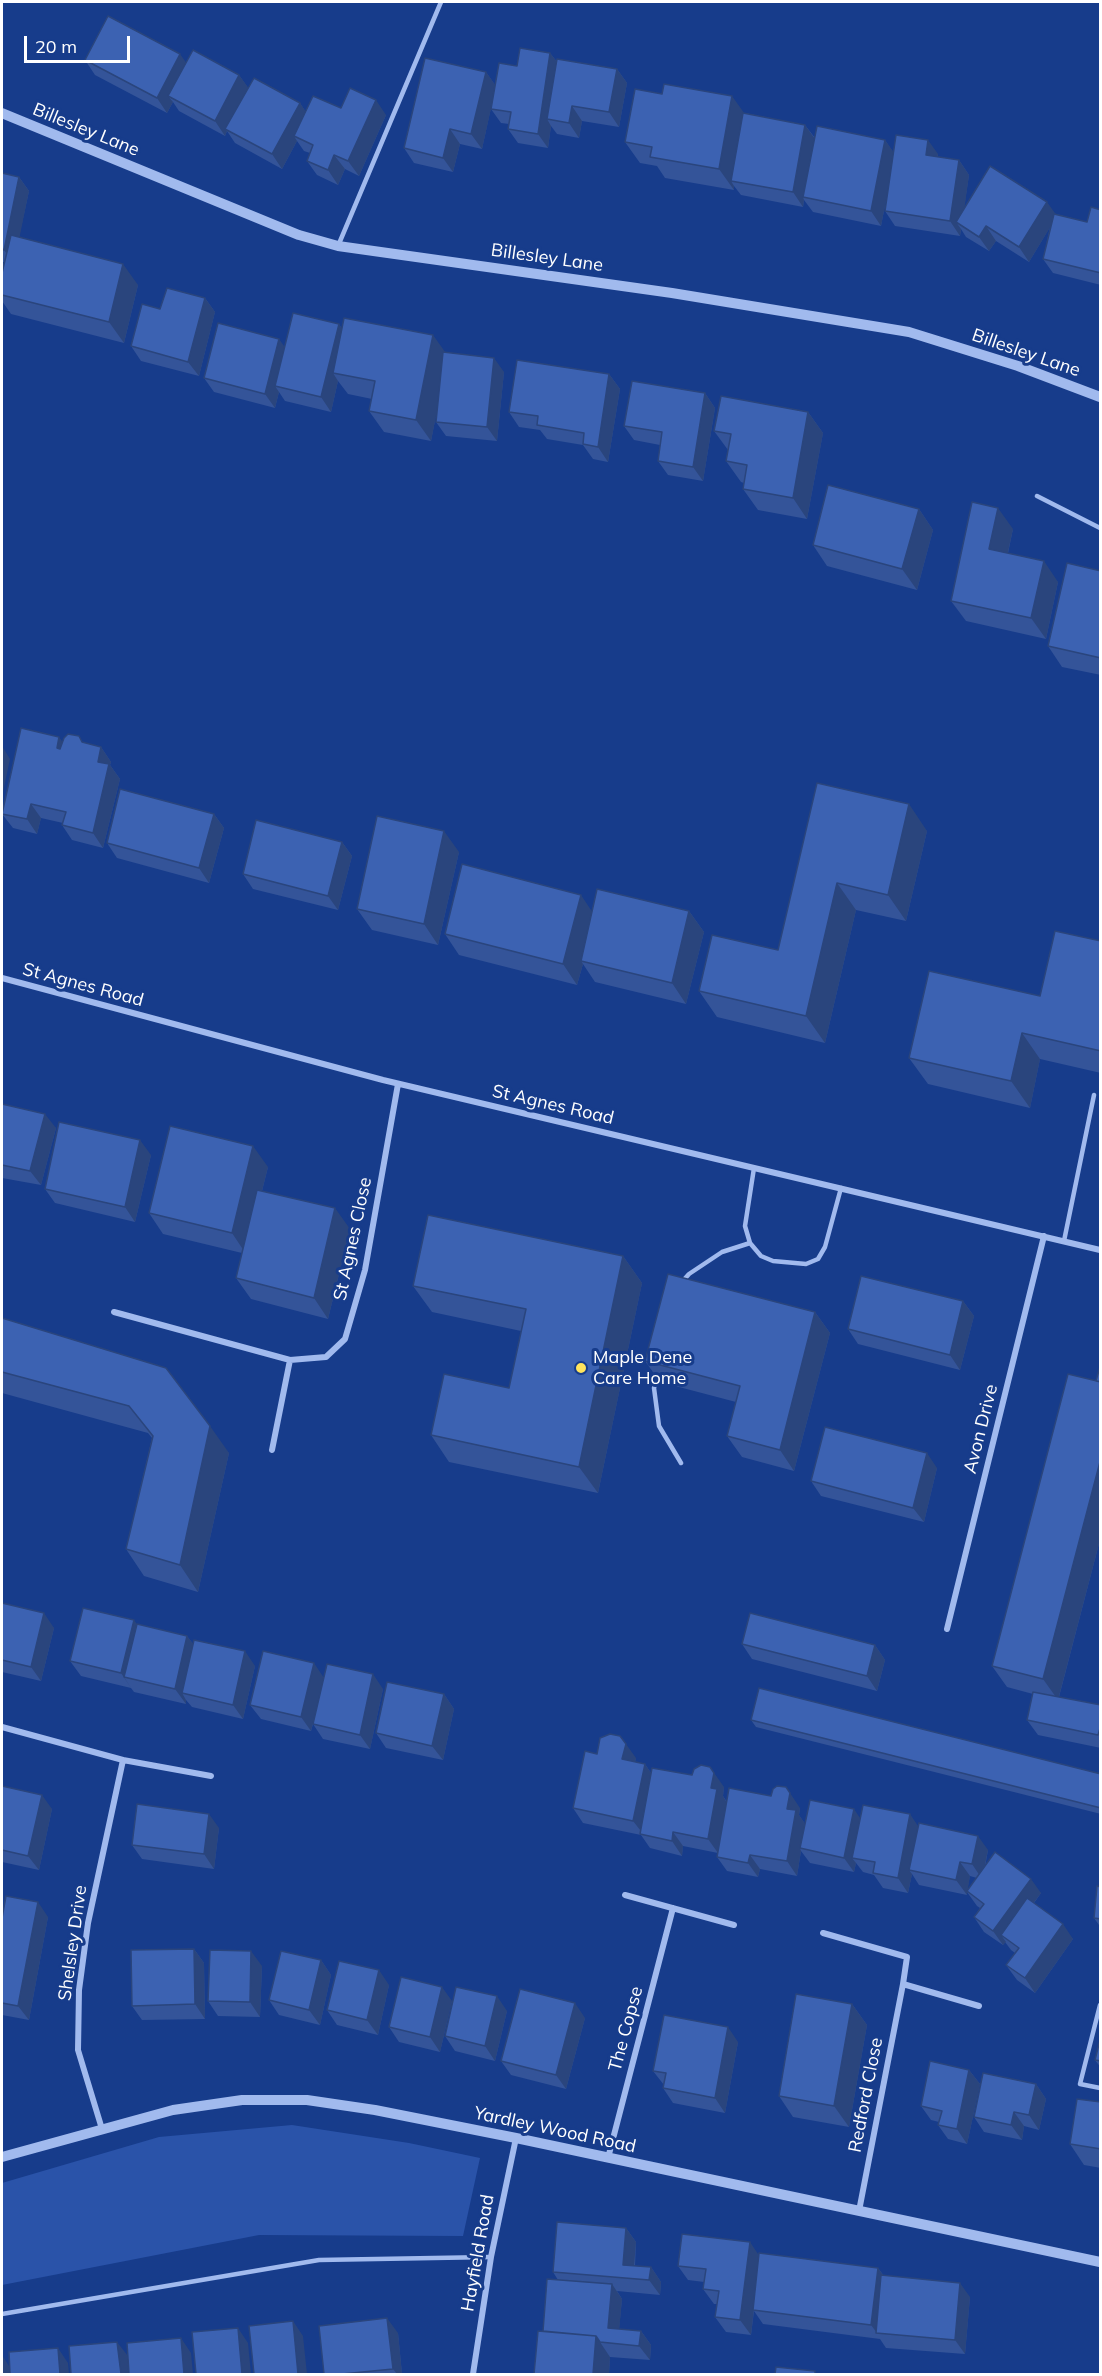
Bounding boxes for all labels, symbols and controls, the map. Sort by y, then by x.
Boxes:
scale bar [27,24,134,62]
text: 20 m [35,35,77,58]
street label: Billesley Lane [30,99,142,161]
street label: Billesley Lane [490,239,604,277]
street label: Billesley Lane [969,324,1083,382]
street label: St Agnes Road [20,958,146,1012]
street label: St Agnes Road [490,1080,616,1130]
street label: St Agnes Close [329,1175,377,1303]
place label: Maple Dene Care Home [593,1347,692,1390]
marker: Maple Dene Care Home [574,1361,588,1375]
street label: Avon Drive [959,1382,1003,1476]
street label: Shelsley Drive [54,1884,92,2002]
street label: The Copse [604,1984,648,2074]
street label: Redford Close [844,2036,888,2154]
street label: Yardley Wood Road [472,2102,638,2158]
street label: Hayfield Road [457,2193,499,2313]

